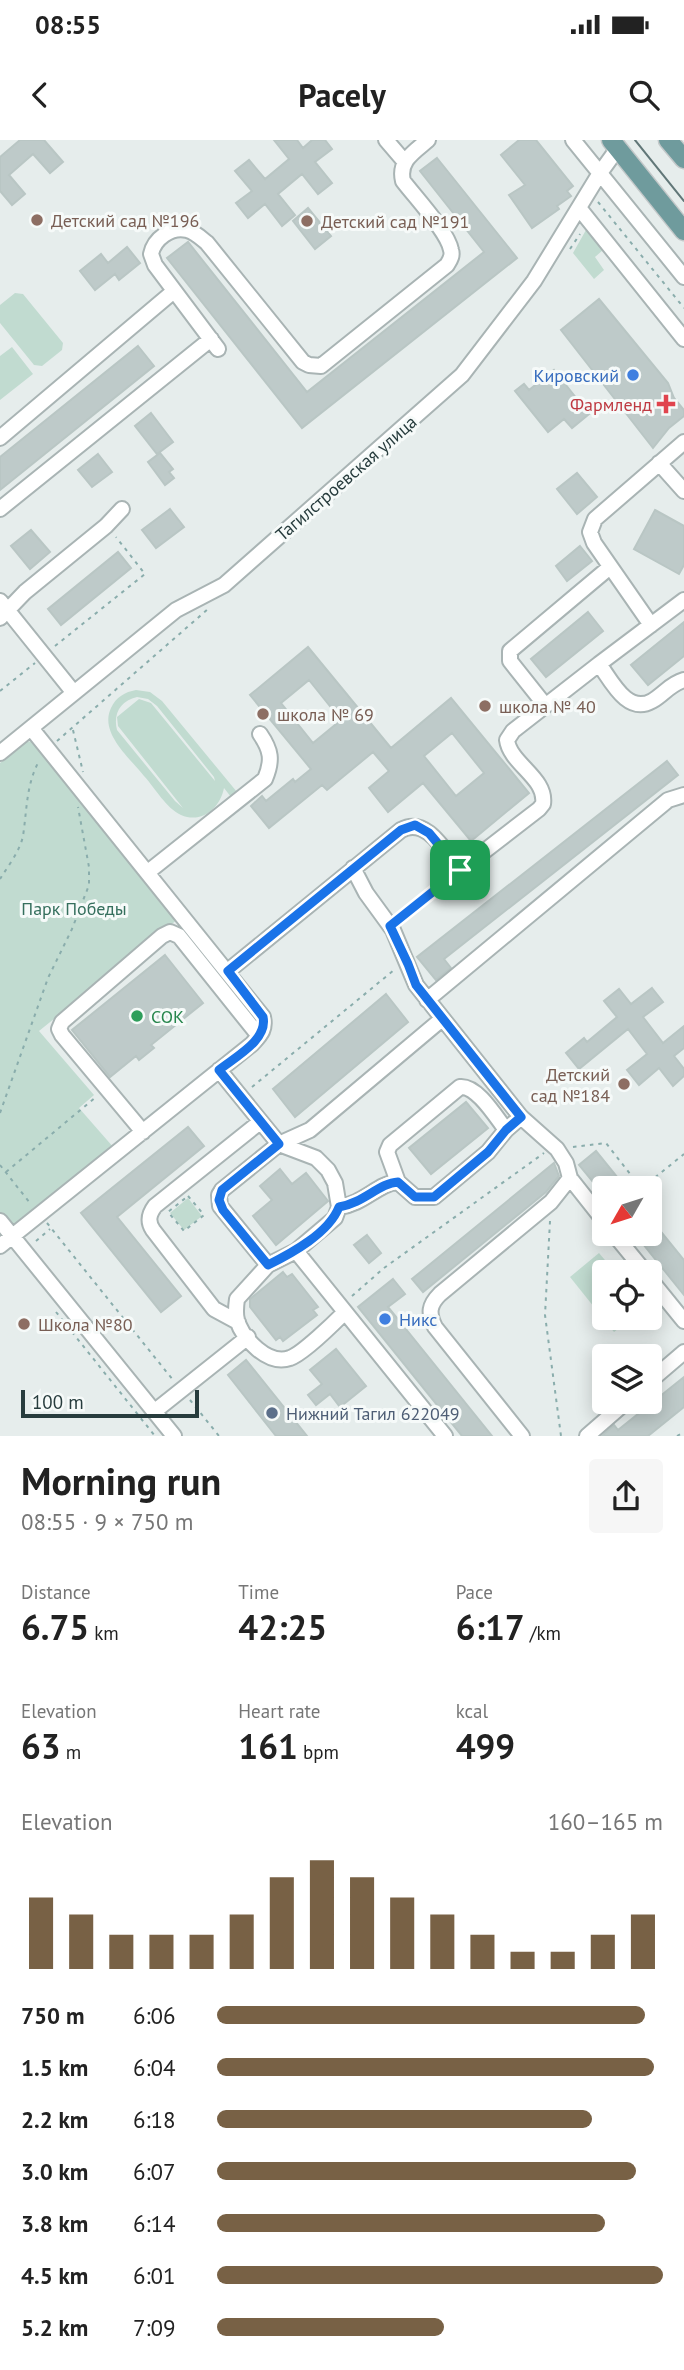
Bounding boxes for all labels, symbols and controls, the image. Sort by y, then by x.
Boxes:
text: 08:55 [35,8,101,41]
text: Pacely [298,74,386,116]
icon: back [21,76,59,114]
icon: search [625,76,663,114]
place label: Детский сад №196 [51,209,199,232]
place label: Детский сад №191 [321,210,469,233]
marker: Детский сад №196 [29,212,45,228]
marker: Детский сад №191 [299,213,315,229]
place label: Кировский [533,364,619,387]
marker: Кировский [625,367,641,383]
place label: Фармленд [570,393,652,416]
marker: Фармленд [658,396,674,412]
street label: Тагилстроевская улица [271,410,421,546]
place label: школа № 40 [499,695,596,718]
marker: школа № 40 [477,698,493,714]
place label: школа № 69 [277,703,374,726]
marker: школа № 69 [255,706,271,722]
pin [430,840,490,900]
icon: arrive [441,851,479,889]
park label: Парк Победы [21,897,127,920]
place label: СОК [151,1005,184,1028]
marker: СОК [129,1008,145,1024]
place label: Детский сад №184 [531,1063,610,1107]
marker: Детский сад №184 [616,1076,632,1092]
north arrow [592,1176,662,1246]
map controls [592,1176,662,1414]
button: locate [592,1260,662,1330]
place label: Никс [399,1308,437,1331]
marker: Никс [377,1311,393,1327]
place label: Школа №80 [38,1313,133,1336]
marker: Школа №80 [16,1316,32,1332]
button: layers [592,1344,662,1414]
scale bar [21,1386,200,1418]
text: 100 m [32,1390,84,1414]
place label: Нижний Тагил 622049 [286,1402,460,1425]
marker: Нижний Тагил 622049 [264,1405,280,1421]
text: Morning run [21,1456,221,1505]
button: share [589,1459,663,1533]
text: 08:55 · 9 × 750 m [21,1507,193,1536]
text: Distance [21,1580,91,1604]
text: Time [238,1580,279,1604]
text: Pace [456,1580,493,1604]
text: 6.75 [21,1604,89,1650]
text: 42:25 [238,1604,327,1650]
text: 6:17 [456,1604,525,1650]
text: km [89,1621,119,1645]
text: /km [525,1621,561,1645]
text: Elevation [21,1699,97,1723]
text: Heart rate [238,1699,320,1723]
text: kcal [456,1699,488,1723]
text: 63 [21,1723,61,1769]
text: 161 [238,1723,298,1769]
text: 499 [456,1723,515,1769]
text: m [61,1740,81,1764]
text: bpm [298,1740,339,1764]
text: Elevation [21,1807,113,1836]
text: 160–165 m [548,1807,663,1836]
text: 750 m [21,2001,84,2030]
text: 6:06 [133,2001,176,2030]
text: 1.5 km [21,2053,88,2082]
text: 6:04 [133,2053,176,2082]
text: 2.2 km [21,2105,88,2134]
text: 6:18 [133,2105,176,2134]
text: 3.0 km [21,2157,88,2186]
text: 6:07 [133,2157,176,2186]
text: 3.8 km [21,2209,88,2238]
text: 6:14 [133,2209,176,2238]
text: 4.5 km [21,2261,88,2290]
text: 6:01 [133,2261,176,2290]
text: 5.2 km [21,2313,88,2342]
text: 7:09 [133,2313,176,2342]

